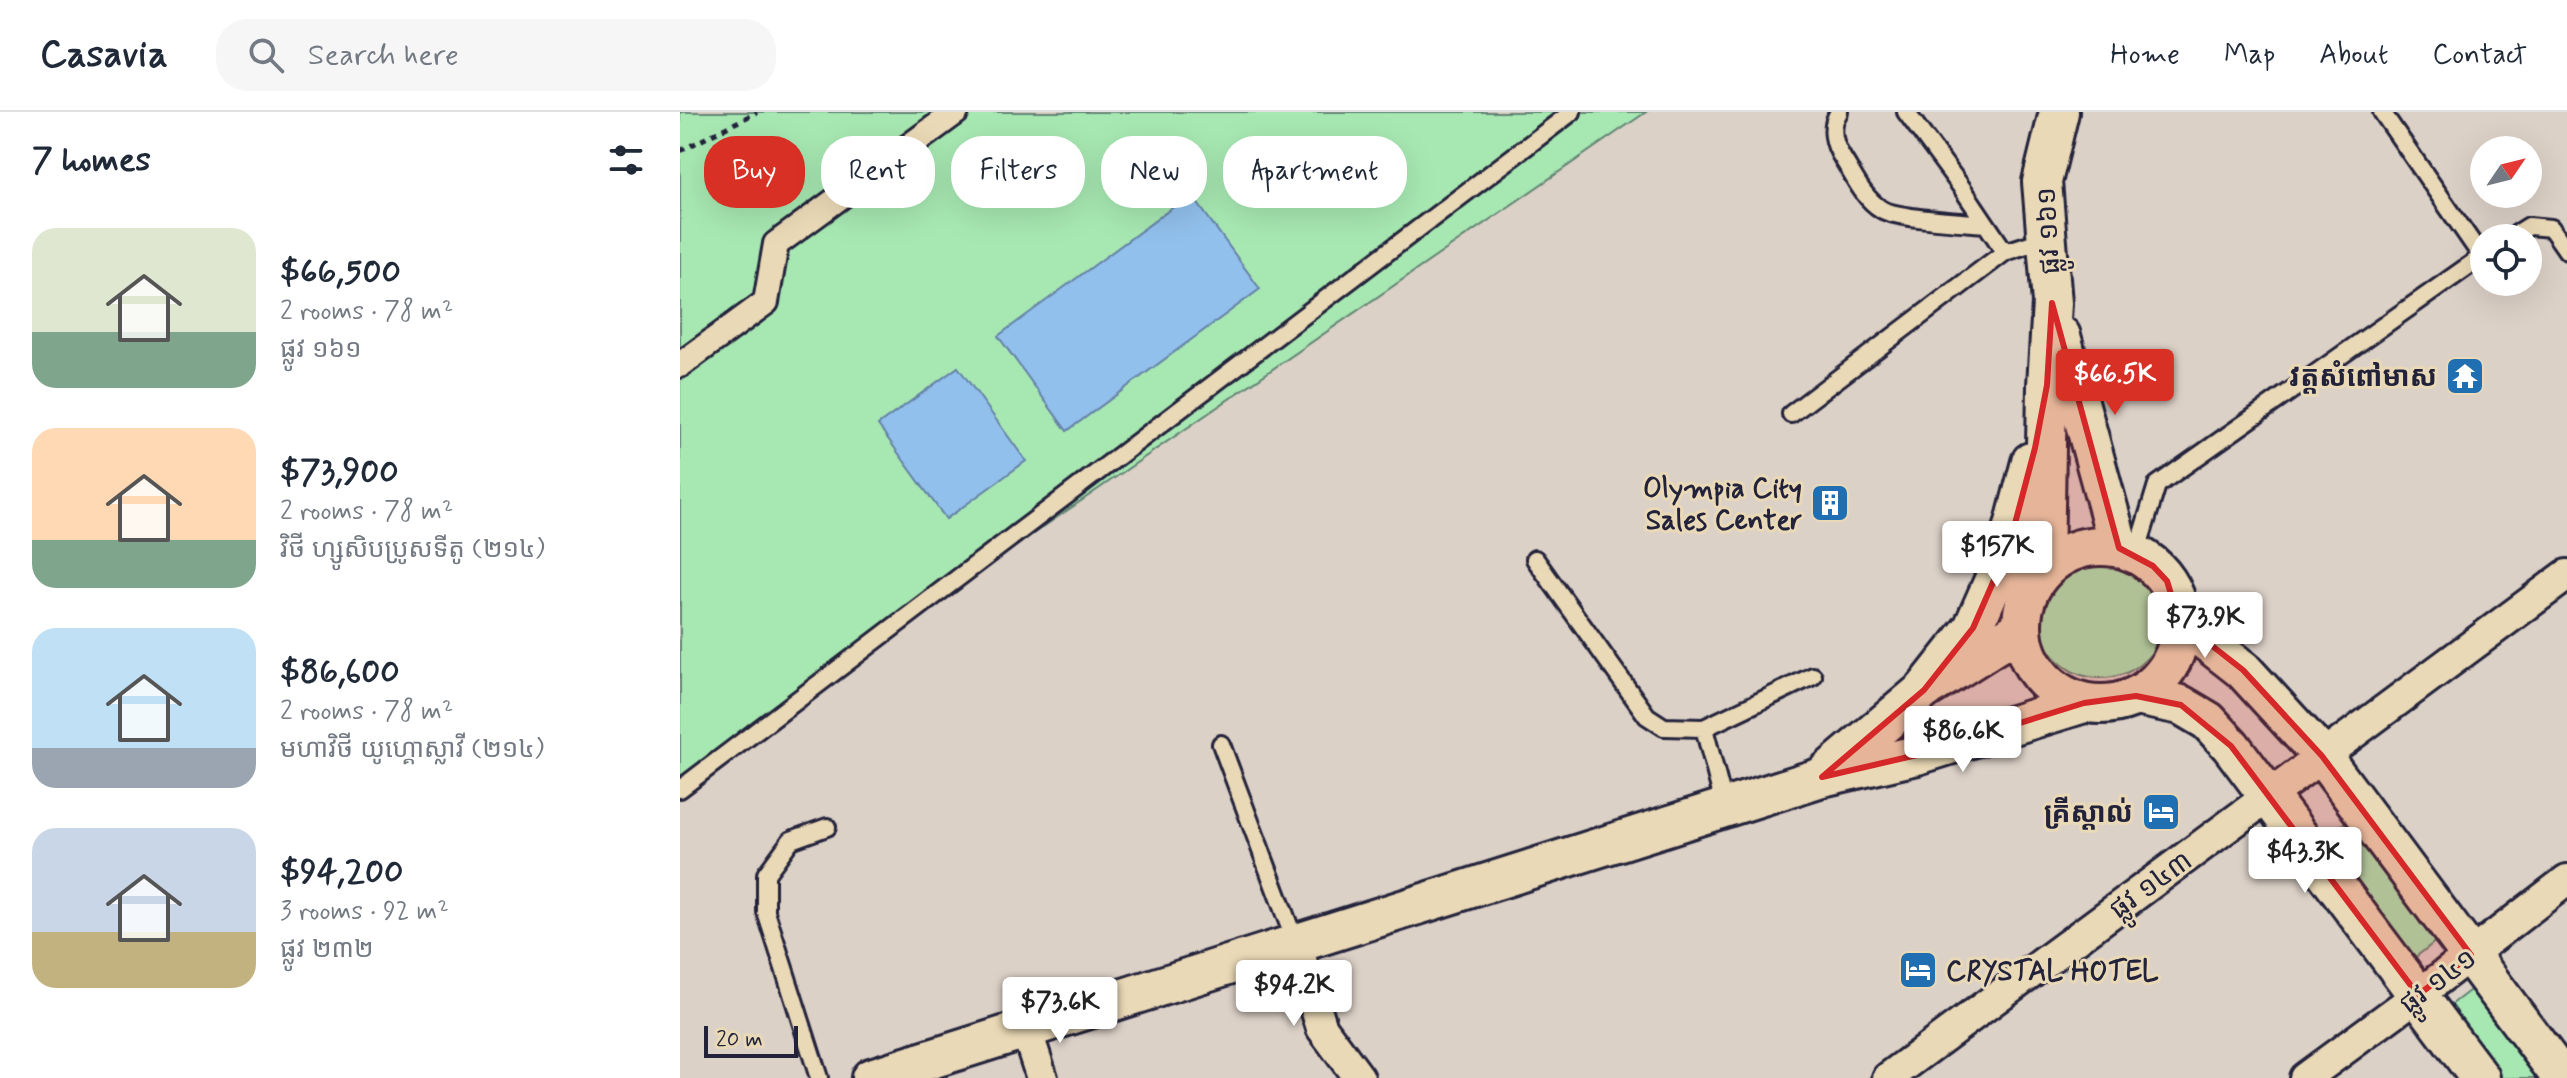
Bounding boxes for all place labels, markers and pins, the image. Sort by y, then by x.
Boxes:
pin: $66.5K [2050,349,2180,417]
temple icon: វត្តសំពៅមាស [2444,355,2486,397]
place label: វត្តសំពៅមាស [2289,360,2437,397]
place label: Olympia City Sales Center [1643,471,1802,540]
building icon: Olympia City Sales Center [1809,482,1851,524]
pin: $157K [1941,521,2053,589]
pin: $73.9K [2140,592,2270,660]
pin: $86.6K [1898,706,2028,774]
hotel icon: គ្រីស្តាល់ [2140,791,2182,833]
place label: គ្រីស្តាល់ [2044,796,2133,833]
pin: $43.3K [2240,827,2370,895]
hotel icon: CRYSTAL HOTEL [1897,949,1939,991]
place label: CRYSTAL HOTEL [1946,954,2159,991]
pin: $94.2K [1229,960,1359,1028]
pin: $73.6K [995,977,1125,1045]

